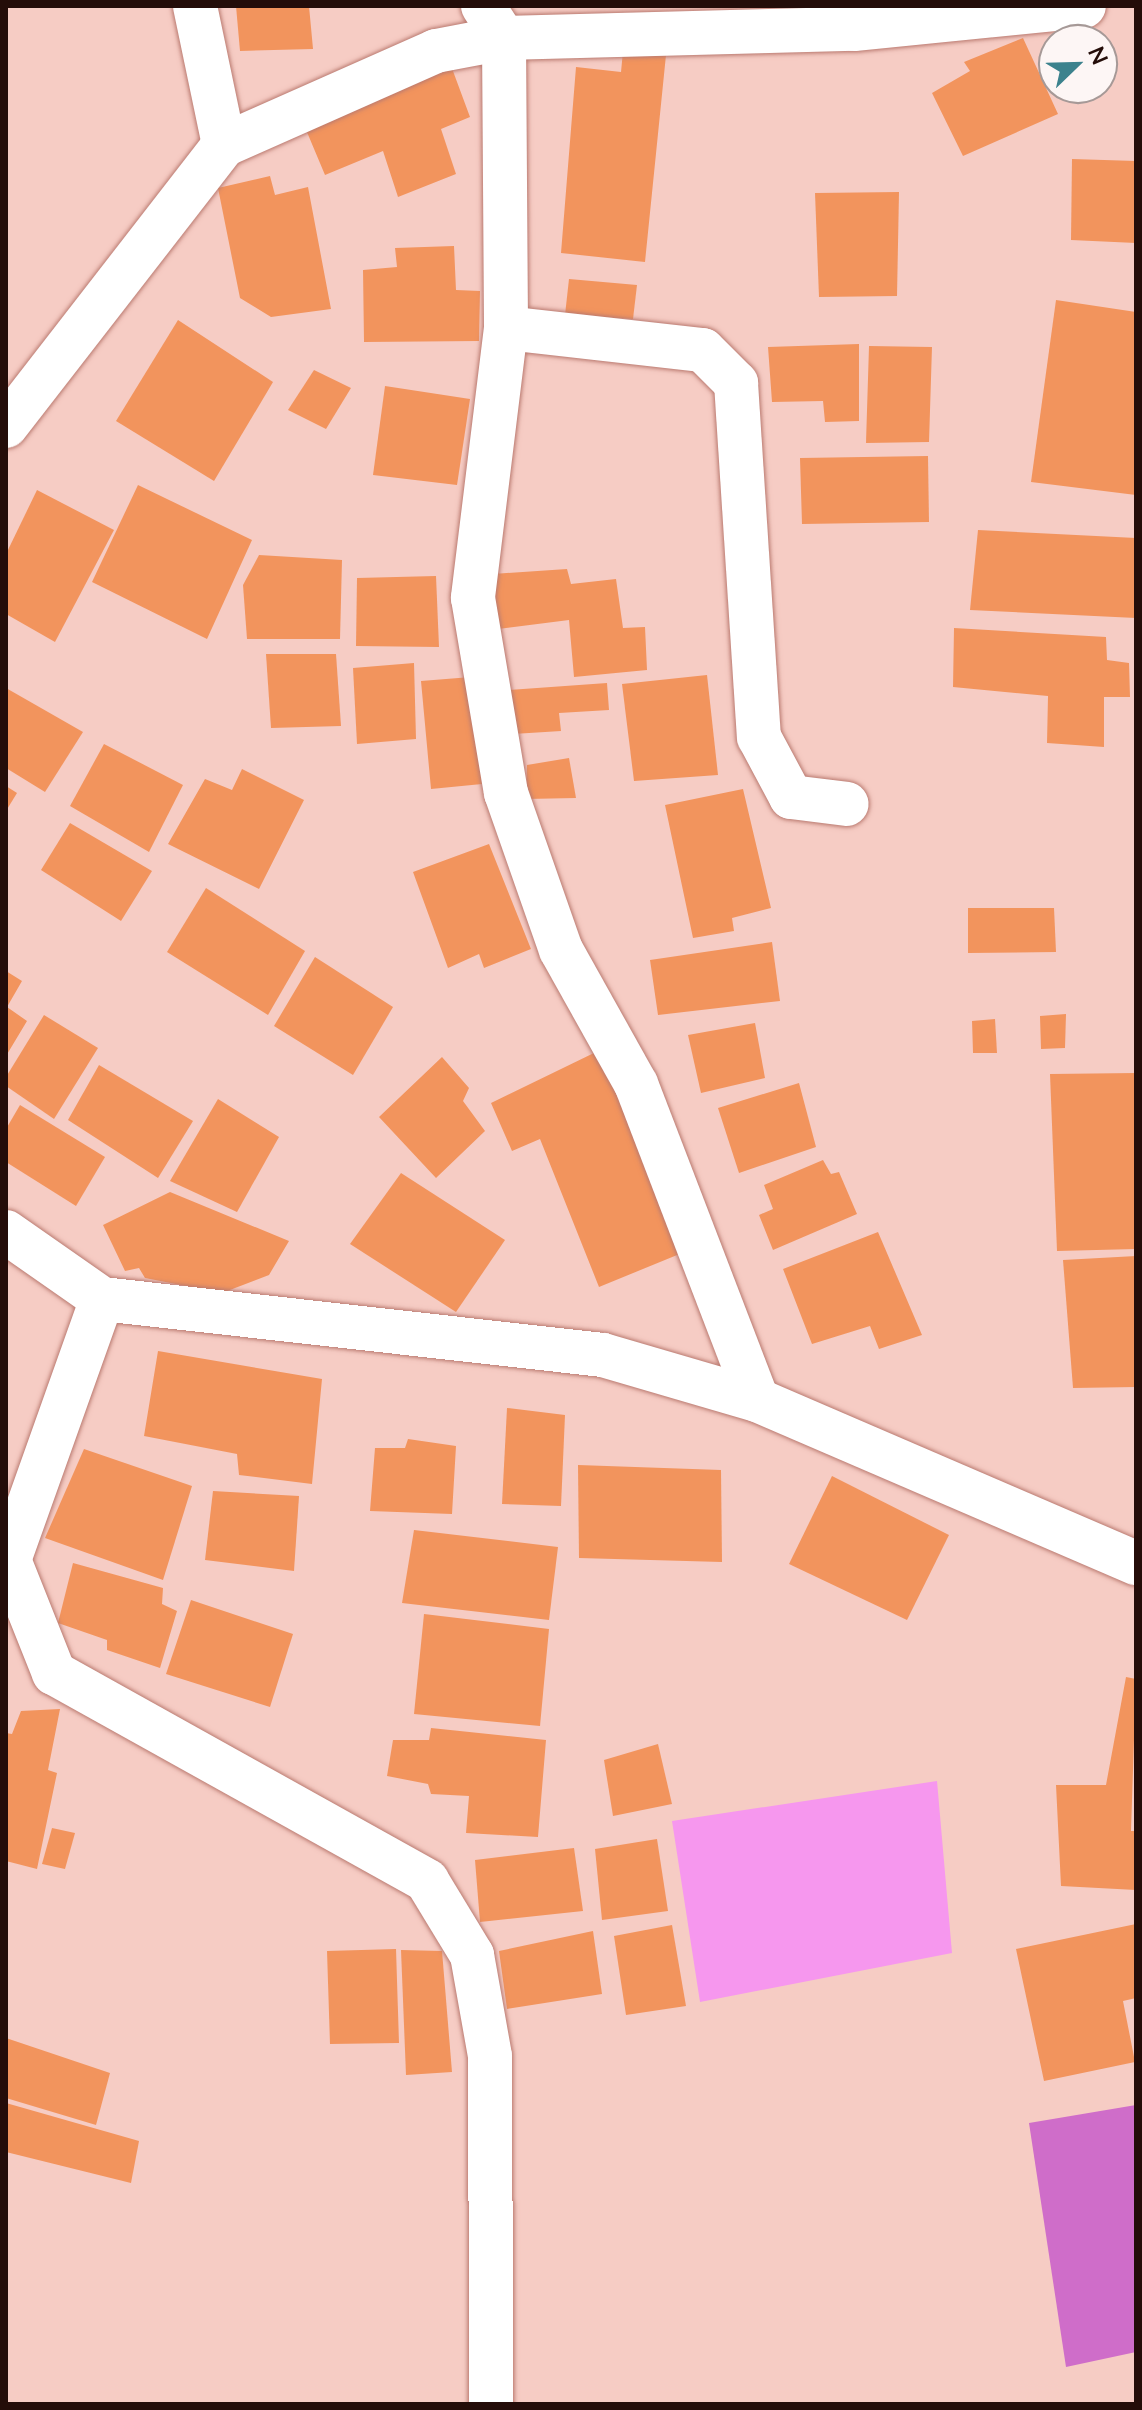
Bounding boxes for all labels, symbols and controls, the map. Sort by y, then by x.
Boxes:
north arrow [1038,24,1118,104]
text: N [1083,42,1114,68]

